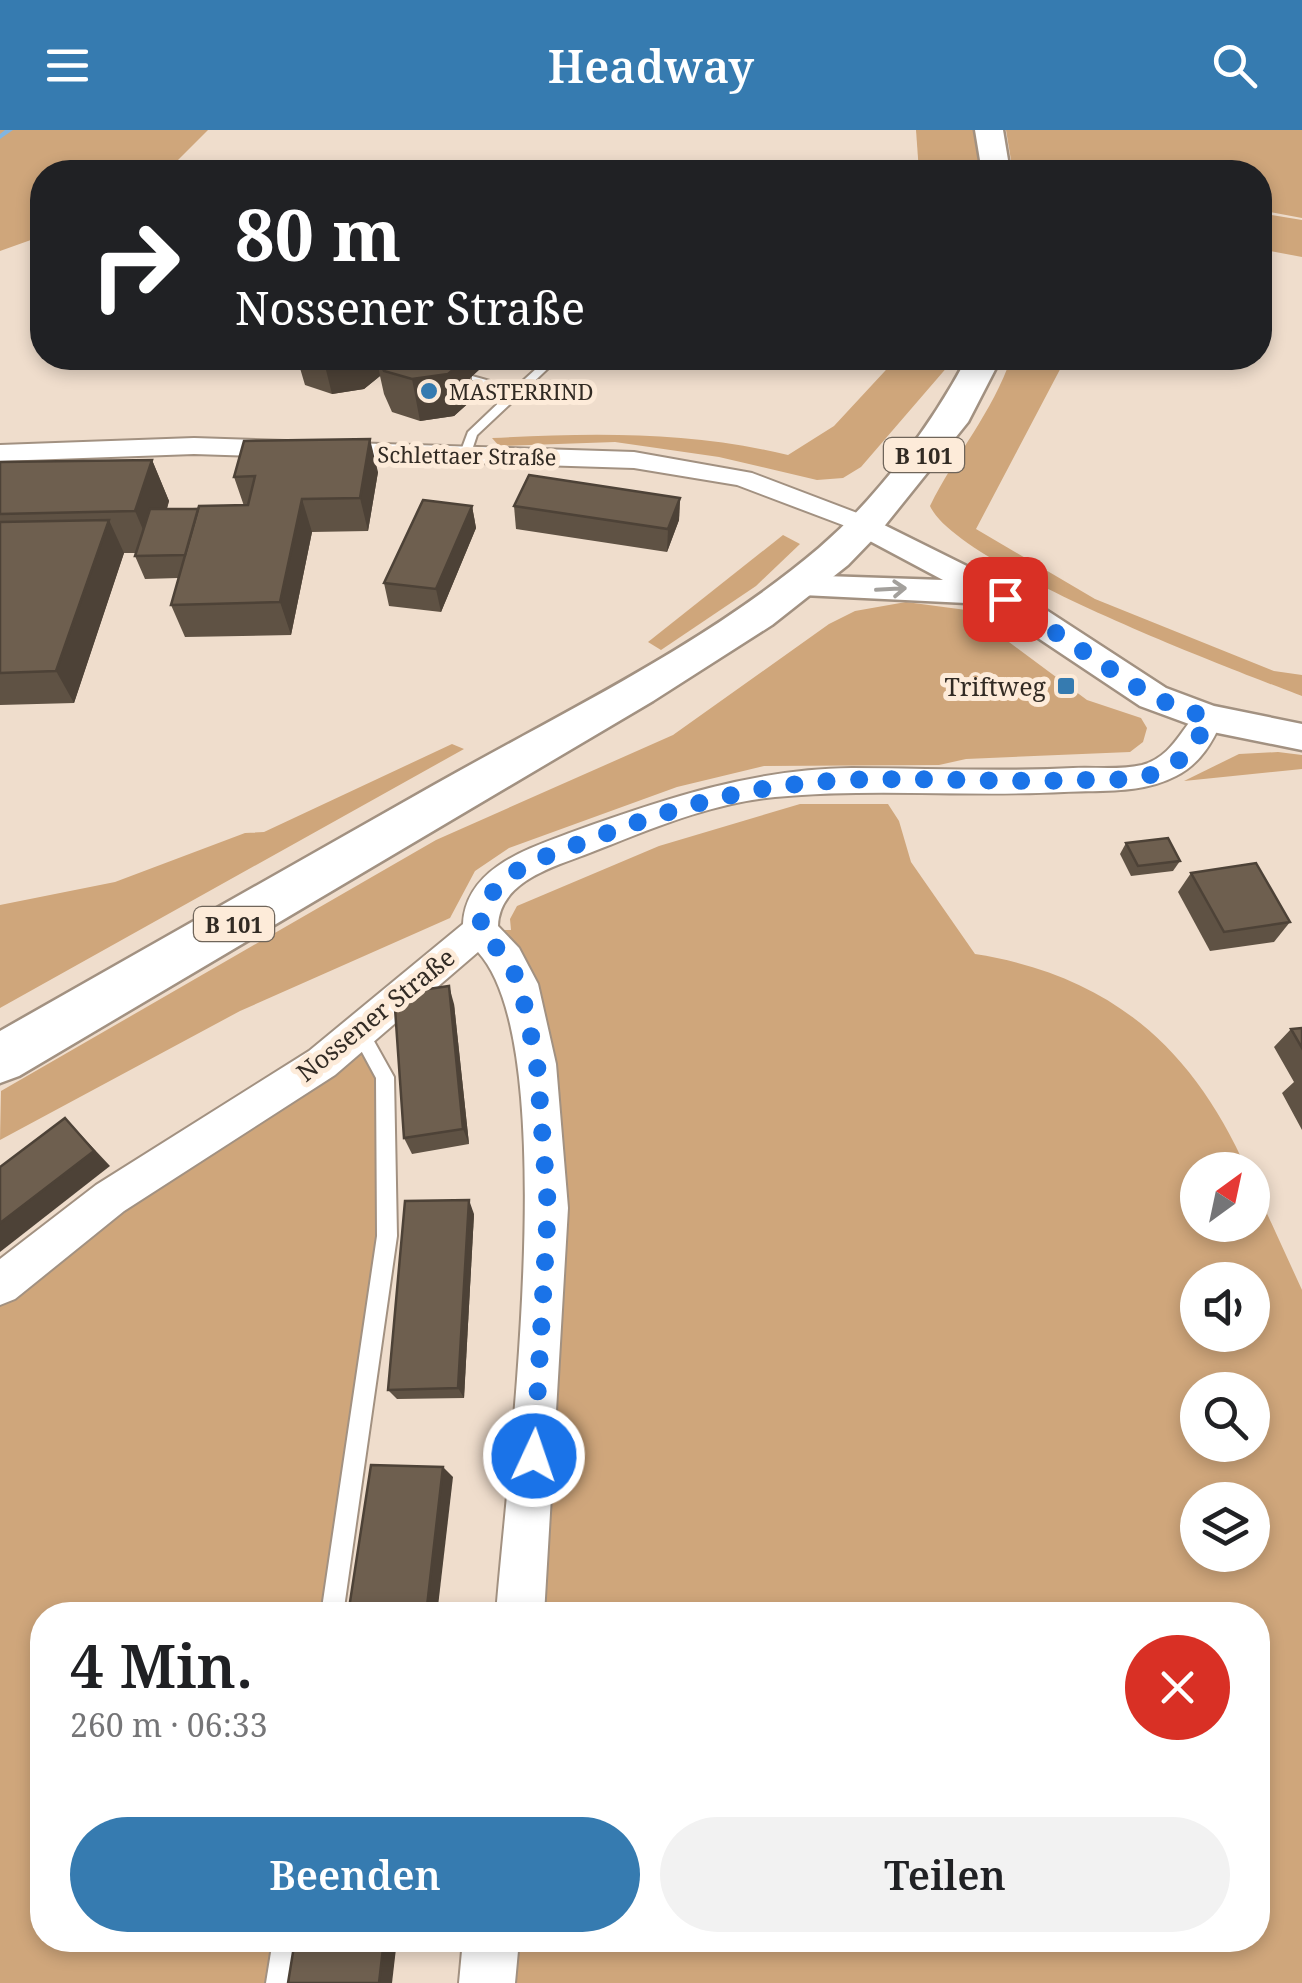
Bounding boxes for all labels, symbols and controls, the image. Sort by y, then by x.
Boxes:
text: Headway [548,35,754,96]
icon: menu [40,38,95,93]
icon: search [1207,38,1262,93]
text: 80 m [235,186,401,282]
icon: right [70,200,200,330]
text: Nossener Straße [235,277,585,338]
place label: MASTERRIND [449,376,594,406]
marker: MASTERRIND [418,380,440,402]
street label: Schlettaer Straße [377,438,557,472]
road number: B 101 [884,438,964,472]
pin [963,557,1048,642]
icon: arrive [978,572,1033,627]
one-way arrow [875,579,907,598]
place label: Triftweg [944,669,1047,703]
marker: Triftweg [1055,675,1077,697]
road number: B 101 [194,907,274,941]
street label: Nossener Straße [289,940,461,1088]
north arrow [1180,1152,1270,1242]
map controls [1180,1152,1270,1572]
button: sound [1180,1262,1270,1352]
button: search [1180,1372,1270,1462]
position arrow [482,1404,586,1508]
button: layers [1180,1482,1270,1572]
text: 4 Min. [70,1624,253,1706]
button: close [1125,1635,1230,1740]
text: 260 m · 06:33 [70,1703,268,1746]
button: Beenden [70,1817,640,1932]
button: Teilen [660,1817,1230,1932]

